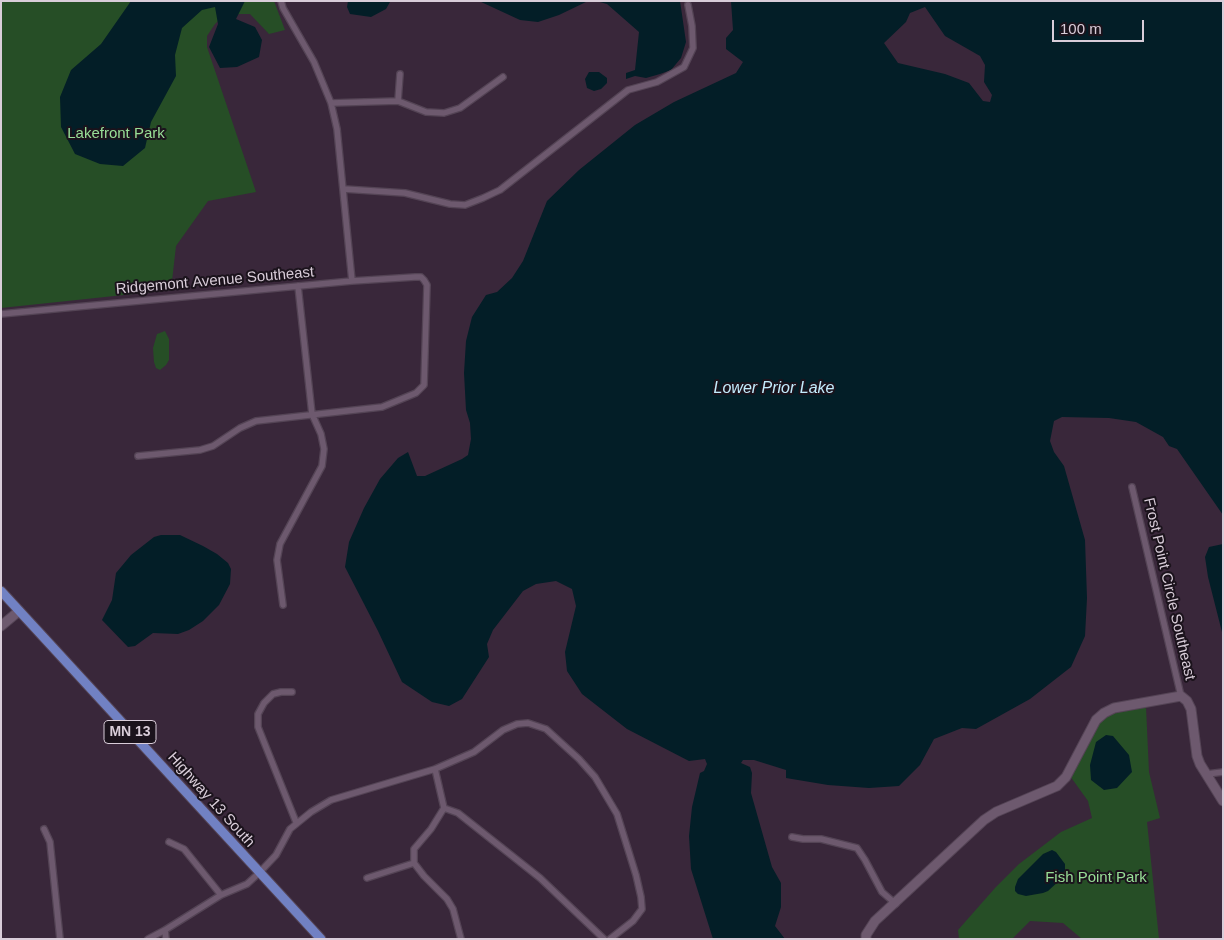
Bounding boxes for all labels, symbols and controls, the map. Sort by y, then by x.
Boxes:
scale bar [1054,10,1146,42]
text: 100 m [1060,20,1102,37]
park label: Lakefront Park [67,125,165,143]
street label: Ridgemont Avenue Southeast [115,263,315,299]
water label: Lower Prior Lake [714,379,834,399]
street label: Frost Point Circle Southeast [1139,496,1199,682]
road number: MN 13 [104,720,156,744]
street label: Highway 13 South [164,749,258,851]
park label: Fish Point Park [1045,869,1147,887]

